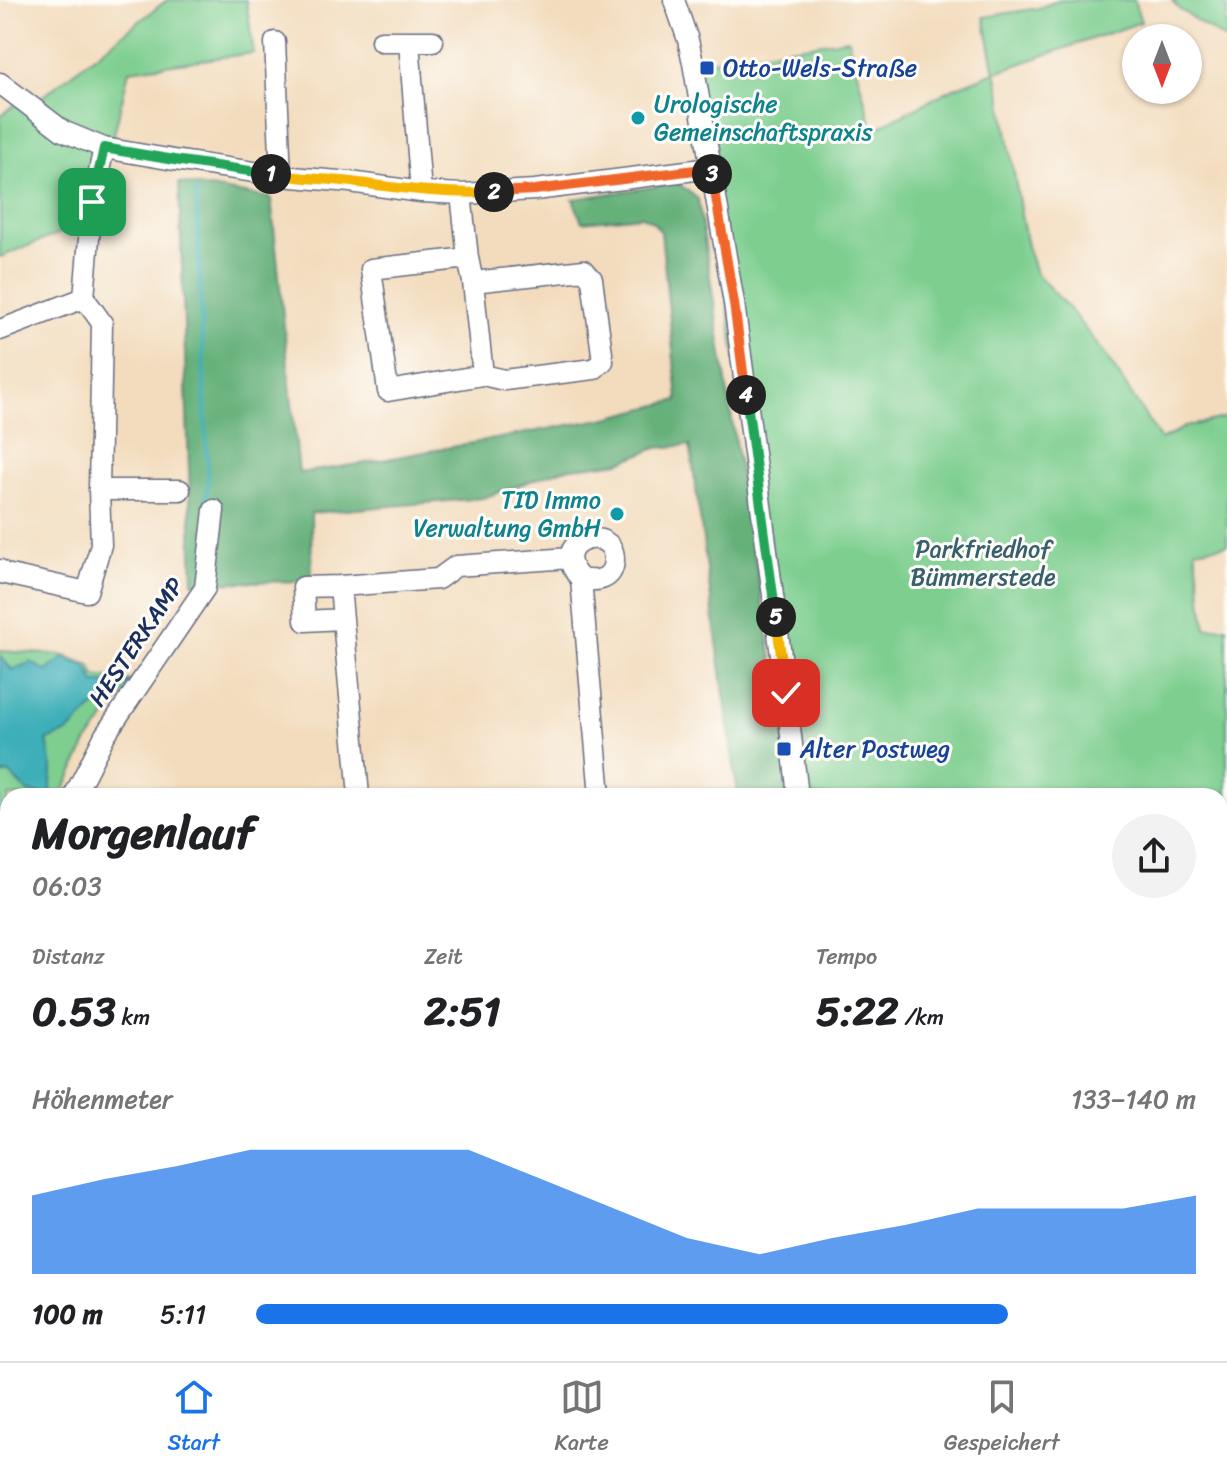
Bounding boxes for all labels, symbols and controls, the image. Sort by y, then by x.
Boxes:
north arrow [1122,24,1202,104]
map controls [1122,24,1202,104]
place label: Otto-Wels-Straße [723,47,917,89]
marker: Otto-Wels-Straße [698,59,716,77]
place label: Urologische Gemeinschaftspraxis [654,83,874,153]
marker: Urologische Gemeinschaftspraxis [629,109,647,127]
pin: 1 [251,154,291,194]
text: 1 [266,154,276,193]
pin: 3 [692,154,732,194]
text: 3 [706,154,718,193]
pin [58,168,126,236]
pin: 2 [474,172,514,212]
text: 2 [488,172,500,211]
icon: arrive [70,180,114,224]
pin: 4 [726,375,766,415]
text: 4 [739,375,753,414]
place label: TID Immo Verwaltung GmbH [413,479,601,549]
marker: TID Immo Verwaltung GmbH [608,505,626,523]
park label: Parkfriedhof Bümmerstede [910,528,1056,598]
street label: HESTERKAMP [77,568,195,716]
pin: 5 [756,597,796,637]
text: 5 [769,597,783,636]
pin [752,659,820,727]
icon: check [764,671,808,715]
place label: Alter Postweg [799,728,950,770]
marker: Alter Postweg [775,740,793,758]
text: Morgenlauf [32,794,254,872]
button: share [1112,814,1196,898]
text: 06:03 [32,863,102,909]
text: Distanz [32,937,104,976]
text: Zeit [424,937,463,976]
text: Tempo [816,937,877,976]
text: 0.53 [32,976,116,1047]
text: 2:51 [424,976,501,1047]
text: 5:22 [816,976,899,1047]
text: km [116,998,150,1037]
text: /km [899,998,944,1037]
text: Höhenmeter [32,1076,173,1122]
text: 133–140 m [1071,1076,1196,1122]
text: 100 m [32,1291,103,1337]
text: 5:11 [160,1291,206,1337]
tab: Start [167,1375,220,1462]
tab: Karte [555,1375,609,1462]
tab: Gespeichert [944,1375,1060,1462]

